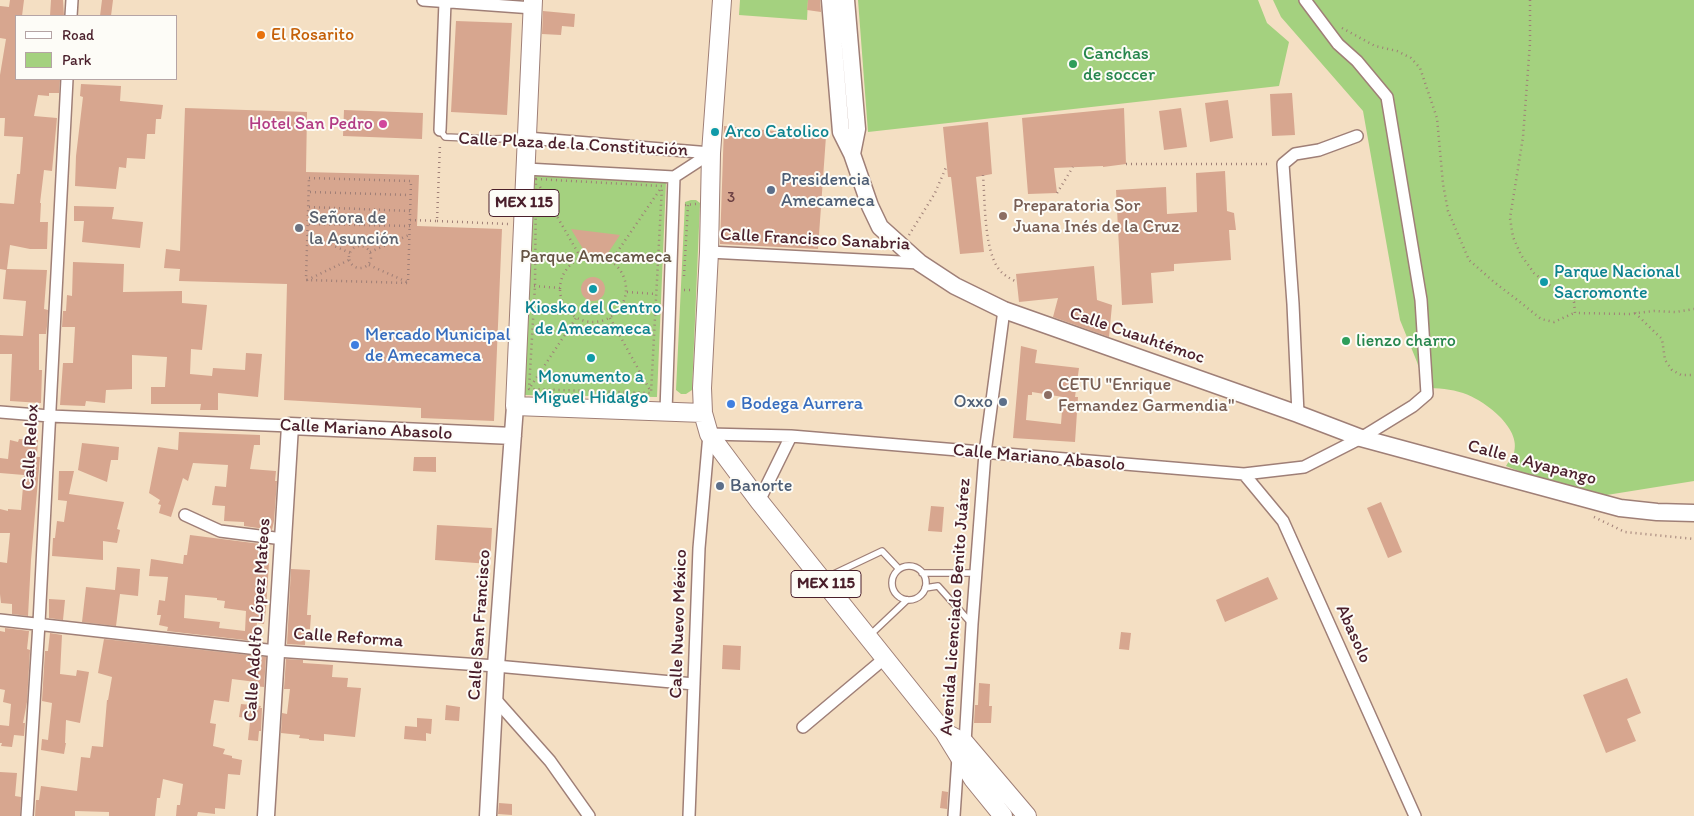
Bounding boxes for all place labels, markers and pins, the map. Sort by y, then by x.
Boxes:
place label: El Rosarito [271,24,354,46]
marker: El Rosarito [255,29,267,41]
place label: Canchas de soccer [1083,43,1155,86]
marker: Canchas de soccer [1067,58,1079,70]
place label: Hotel San Pedro [249,113,373,135]
marker: Hotel San Pedro [377,118,389,130]
place label: Arco Catolico [725,121,829,143]
marker: Arco Catolico [709,126,721,138]
place label: Presidencia Amecameca [781,169,875,212]
marker: Presidencia Amecameca [765,184,777,196]
place label: Preparatoria Sor Juana Inés de la Cruz [1013,195,1179,238]
place label: Señora de la Asunción [309,207,399,250]
marker: Preparatoria Sor Juana Inés de la Cruz [997,210,1009,222]
marker: Señora de la Asunción [293,222,305,234]
place label: Parque Nacional Sacromonte [1554,261,1680,304]
marker: Parque Nacional Sacromonte [1538,276,1550,288]
marker: Kiosko del Centro de Amecameca [587,283,599,295]
place label: Kiosko del Centro de Amecameca [525,297,661,340]
place label: Mercado Municipal de Amecameca [365,324,511,366]
place label: lienzo charro [1356,330,1456,352]
marker: lienzo charro [1340,335,1352,347]
marker: Mercado Municipal de Amecameca [349,339,361,351]
marker: Monumento a Miguel Hidalgo [585,352,597,364]
place label: Monumento a Miguel Hidalgo [534,366,648,408]
place label: CETU "Enrique Fernandez Garmendia" [1058,374,1235,416]
marker: CETU "Enrique Fernandez Garmendia" [1042,389,1054,401]
place label: Oxxo [953,391,993,413]
place label: Bodega Aurrera [741,393,863,415]
marker: Oxxo [997,396,1009,408]
marker: Bodega Aurrera [725,398,737,410]
place label: Banorte [730,475,793,497]
marker: Banorte [714,480,726,492]

